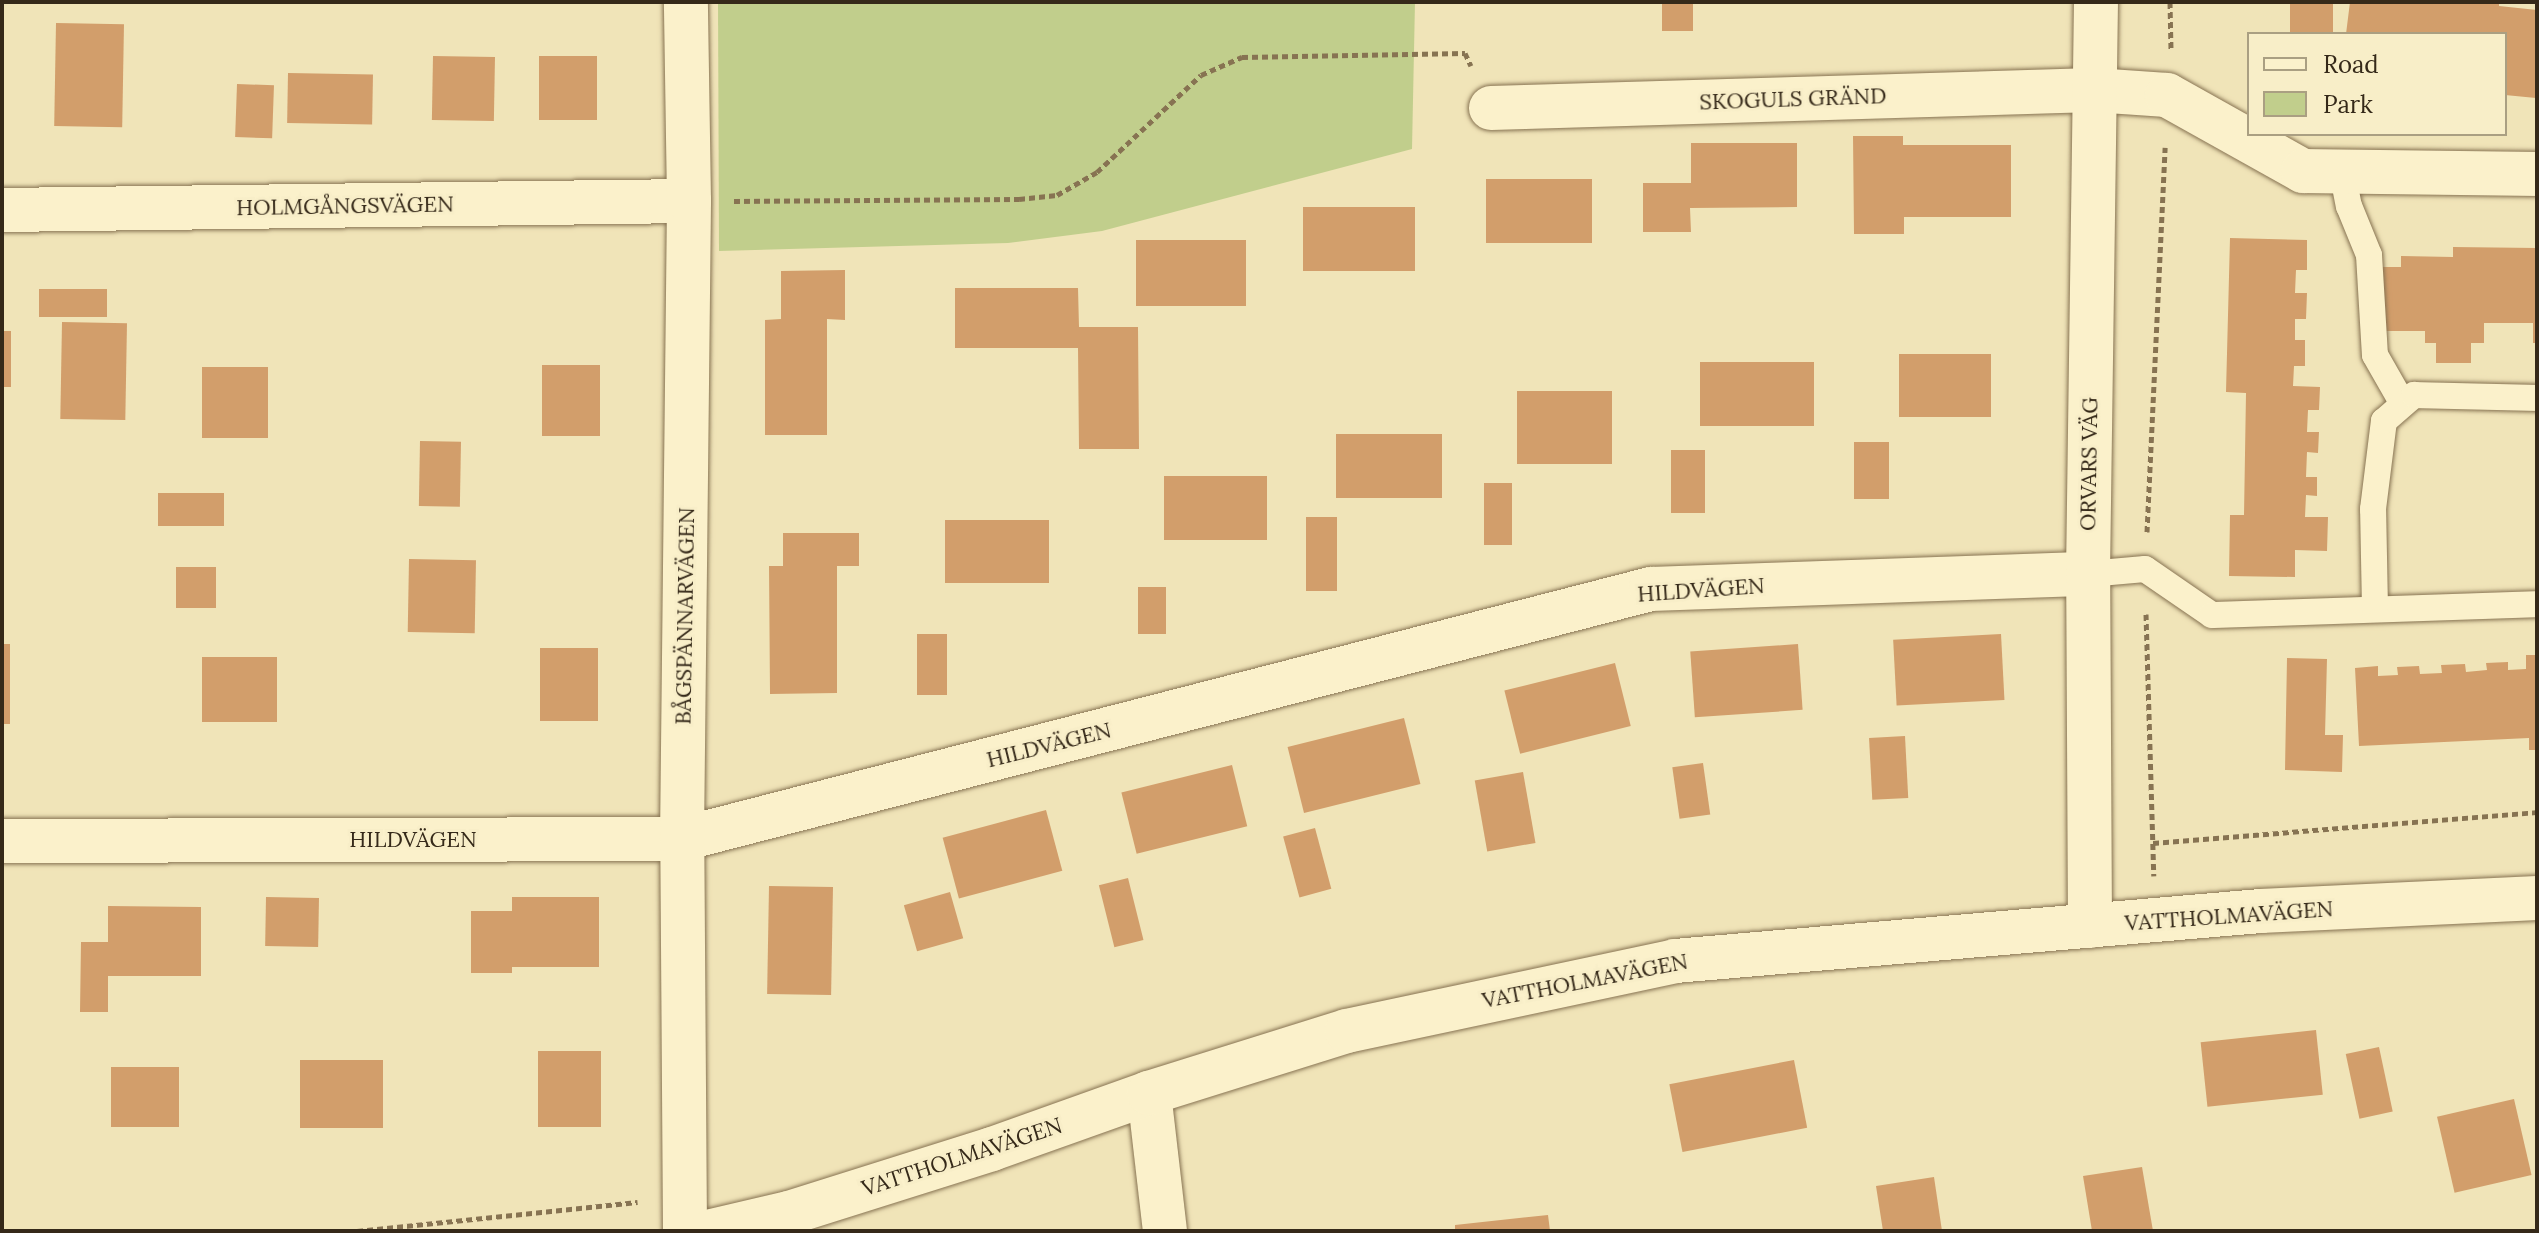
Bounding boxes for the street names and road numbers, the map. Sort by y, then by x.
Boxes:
street label: SKOGULS GRÄND [1699,83,1887,115]
street label: HOLMGÅNGSVÄGEN [236,191,454,221]
street label: ORVARS VÄG [2075,397,2103,531]
street label: BÅGSPÄNNARVÄGEN [670,507,700,725]
street label: HILDVÄGEN [1636,572,1766,608]
street label: HILDVÄGEN [984,717,1114,773]
street label: HILDVÄGEN [349,827,477,853]
street label: VATTHOLMAVÄGEN [2124,896,2334,936]
street label: VATTHOLMAVÄGEN [1480,948,1690,1014]
street label: VATTHOLMAVÄGEN [858,1112,1066,1202]

